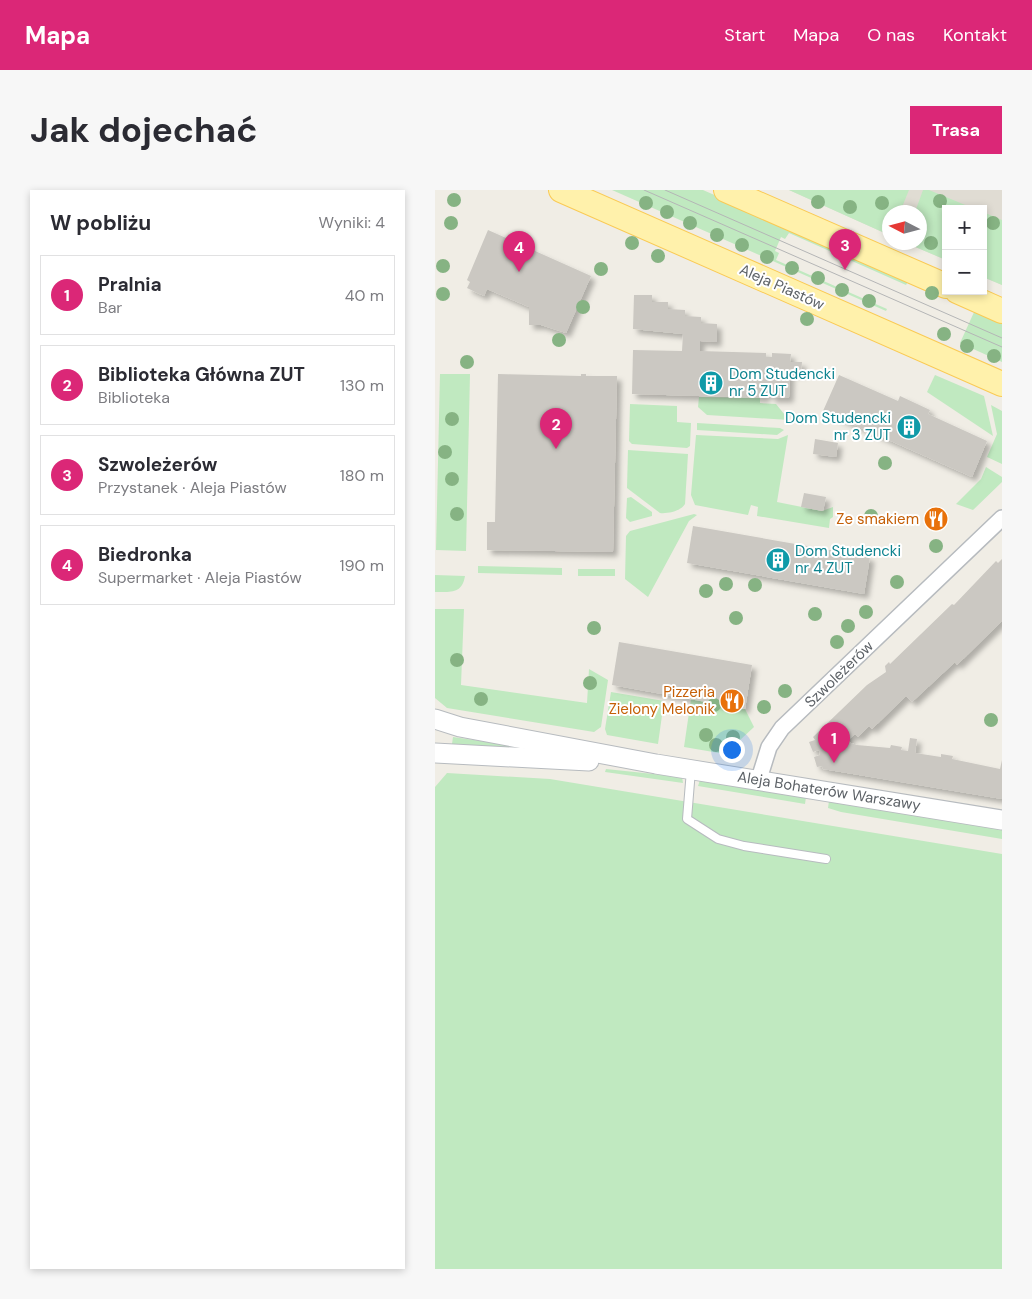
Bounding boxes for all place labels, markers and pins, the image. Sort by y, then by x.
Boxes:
pin: 3 [829,229,861,270]
pin: 4 [503,231,535,272]
place label: Dom Studencki nr 5 ZUT [729,364,835,401]
building icon: Dom Studencki nr 5 ZUT [698,370,724,396]
pin: 2 [540,408,572,449]
place label: Dom Studencki nr 3 ZUT [785,408,891,445]
building icon: Dom Studencki nr 3 ZUT [896,414,922,440]
restaurant icon: Ze smakiem [923,506,949,532]
place label: Ze smakiem [836,509,919,529]
place label: Dom Studencki nr 4 ZUT [795,541,901,578]
building icon: Dom Studencki nr 4 ZUT [765,547,791,573]
place label: Pizzeria Zielony Melonik [609,682,715,719]
restaurant icon: Pizzeria Zielony Melonik [719,688,745,714]
pin: 1 [818,722,850,763]

